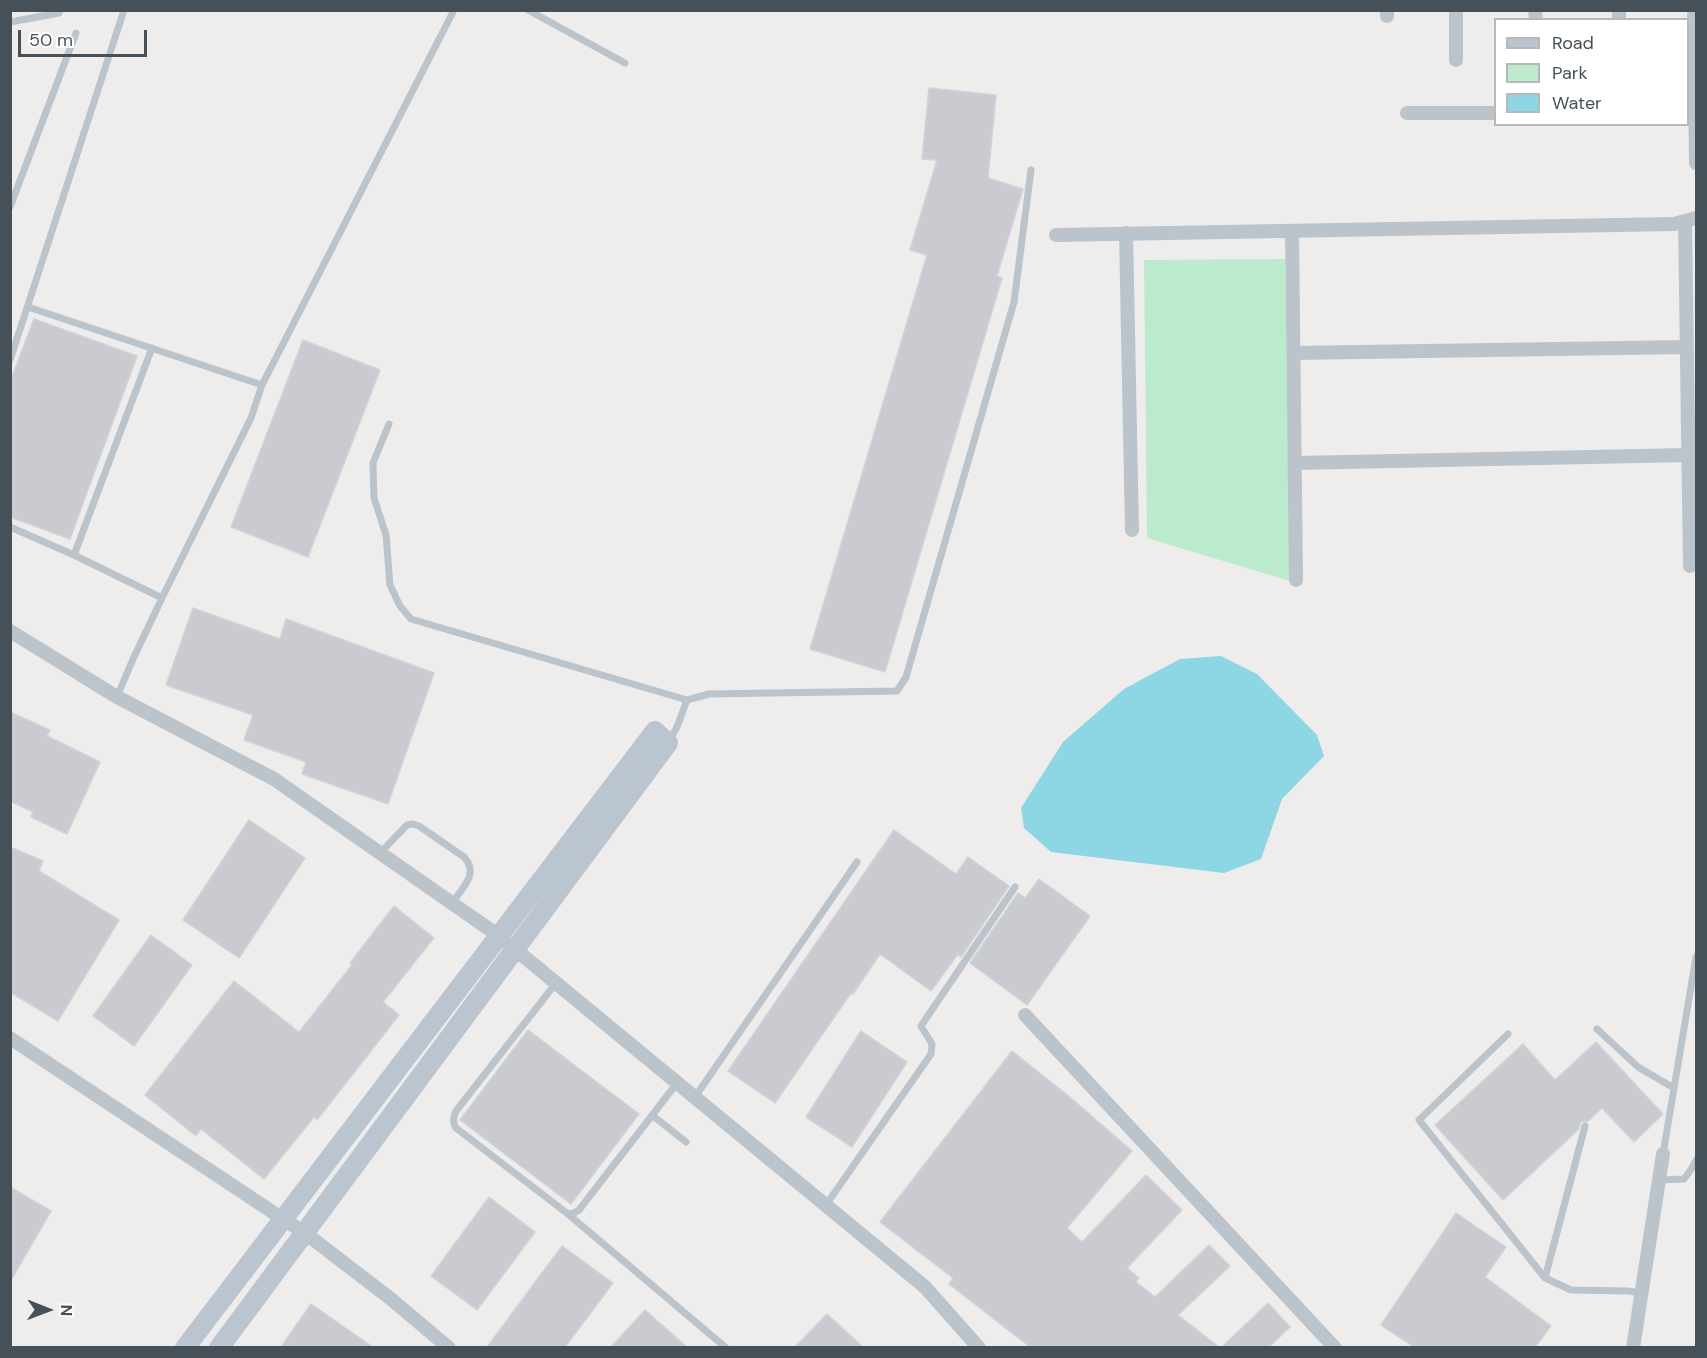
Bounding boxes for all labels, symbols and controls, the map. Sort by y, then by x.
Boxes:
scale bar [21,18,150,56]
legend [1494,18,1689,126]
text: 50 m [29,28,73,52]
text: Road [1552,31,1594,55]
text: Park [1552,61,1588,85]
text: Water [1552,91,1602,115]
north arrow [18,1280,78,1340]
text: N [56,1304,77,1316]

